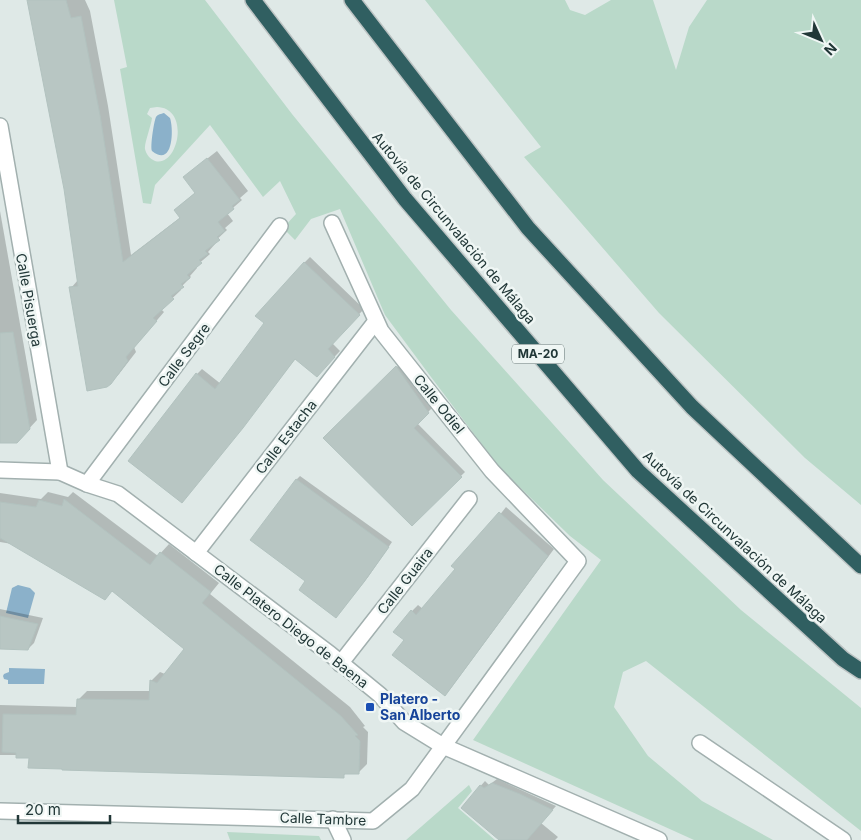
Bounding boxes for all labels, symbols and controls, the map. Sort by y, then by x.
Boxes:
north arrow [796,15,846,65]
text: N [821,40,841,59]
street label: Autovía de Circunvalación de Málaga [369,128,540,327]
street label: Calle Pisuerga [13,252,46,348]
street label: Calle Segre [154,319,213,390]
road number: MA-20 [512,344,564,364]
street label: Calle Odiel [410,371,468,437]
street label: Calle Estacha [251,396,320,477]
street label: Autovía de Circunvalación de Málaga [640,447,831,626]
street label: Calle Guaira [373,544,436,617]
street label: Calle Platero Diego de Baena [211,560,372,691]
place label: Platero - San Alberto [380,690,461,723]
marker: Platero - San Alberto [364,701,376,713]
scale bar [18,792,110,824]
text: 20 m [25,800,61,819]
street label: Calle Tambre [279,808,367,829]

